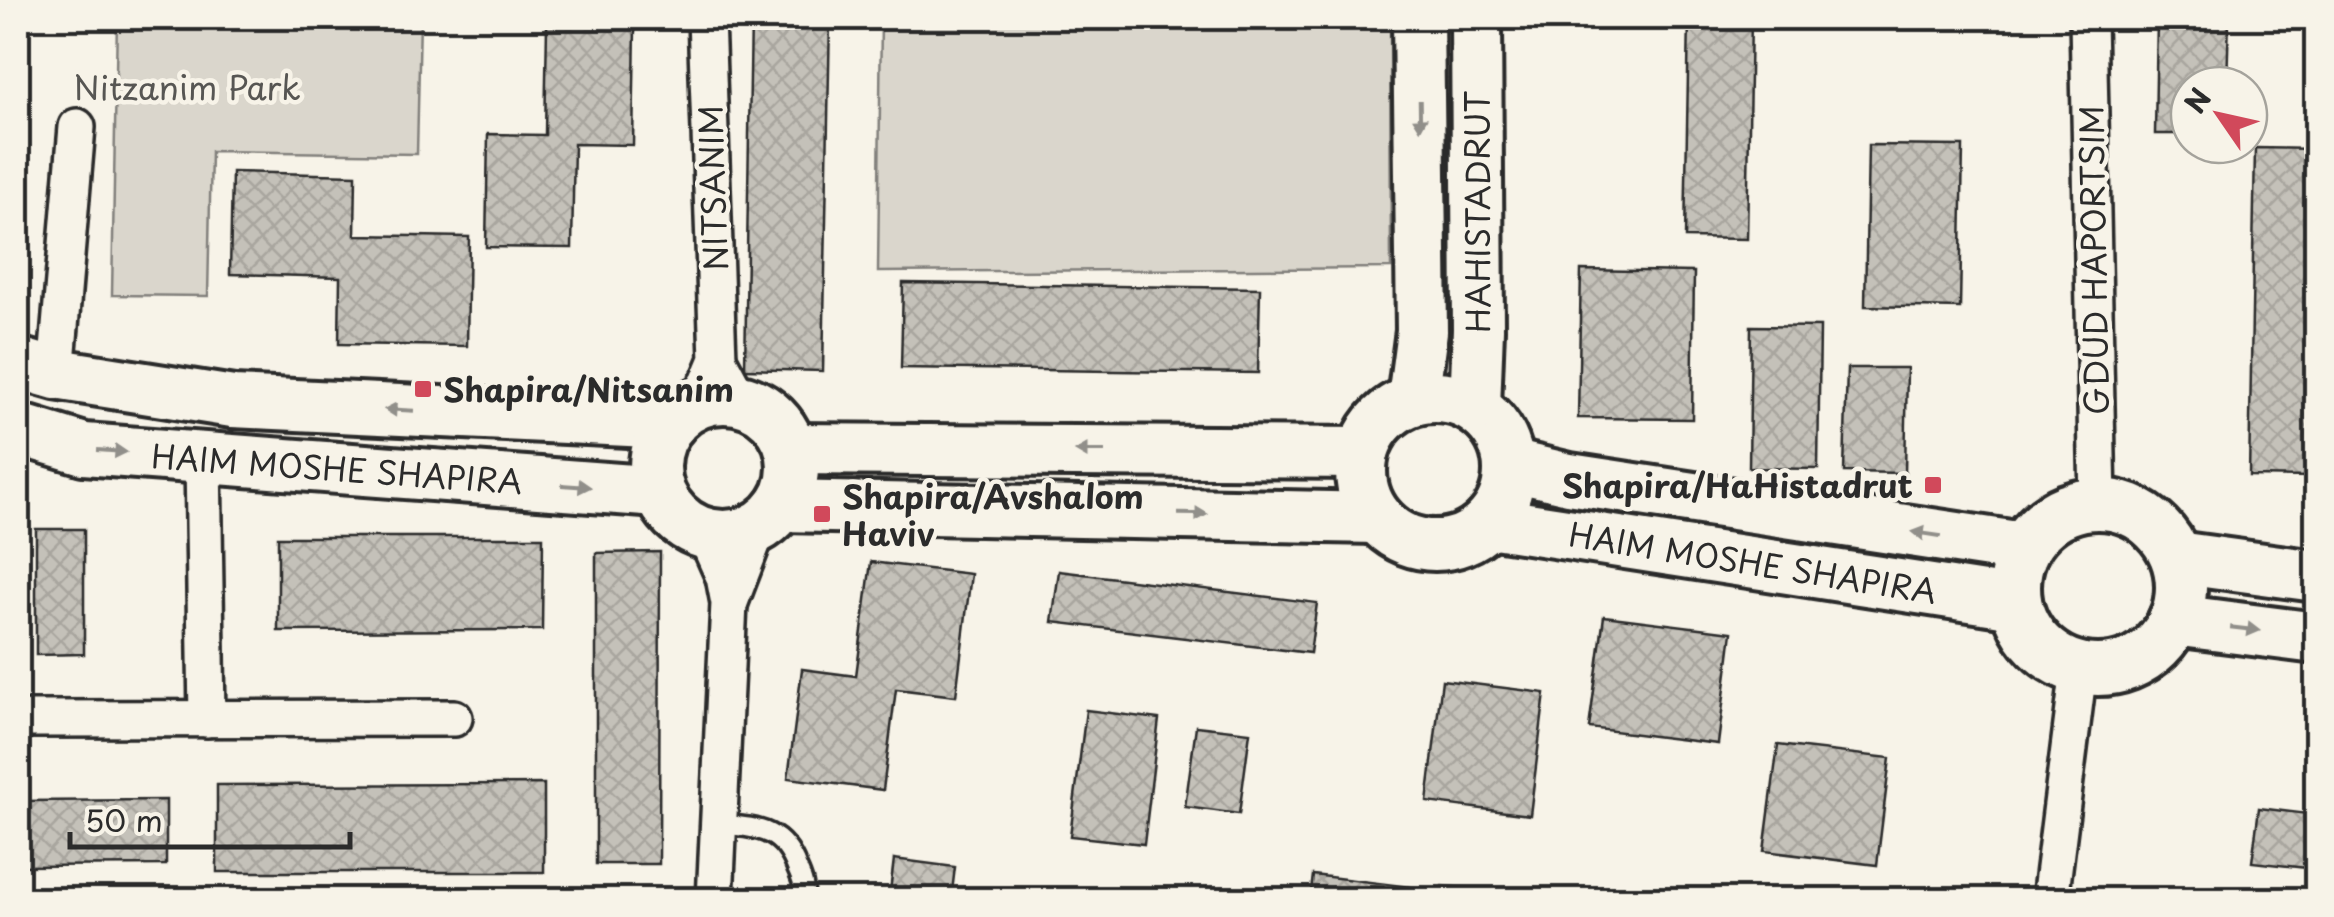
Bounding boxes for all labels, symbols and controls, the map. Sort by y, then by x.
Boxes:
park label: Nitzanim Park [73,63,301,111]
north arrow [2169,65,2269,165]
text: N [2173,79,2221,121]
street label: HAHISTADRUT [1453,91,1501,333]
one-way arrow [1412,99,1428,131]
street label: NITSANIM [685,104,739,272]
street label: GDUD HAPORTSIM [2066,105,2120,415]
place label: Shapira/Nitsanim [443,365,734,413]
marker: Shapira/Nitsanim [412,378,434,400]
one-way arrow [382,401,414,417]
street label: HAIM MOSHE SHAPIRA [150,431,524,505]
one-way arrow [97,443,129,459]
one-way arrow [1074,443,1106,459]
place label: Shapira/HaHistadrut [1562,461,1913,509]
place label: Shapira/Avshalom Haviv [842,472,1144,557]
marker: Shapira/HaHistadrut [1922,474,1944,496]
one-way arrow [560,478,592,494]
marker: Shapira/Avshalom Haviv [811,503,833,525]
one-way arrow [1178,507,1210,523]
street label: HAIM MOSHE SHAPIRA [1566,509,1940,615]
one-way arrow [1911,525,1942,541]
one-way arrow [2230,621,2262,637]
scale bar [70,787,350,849]
text: 50 m [85,797,163,842]

